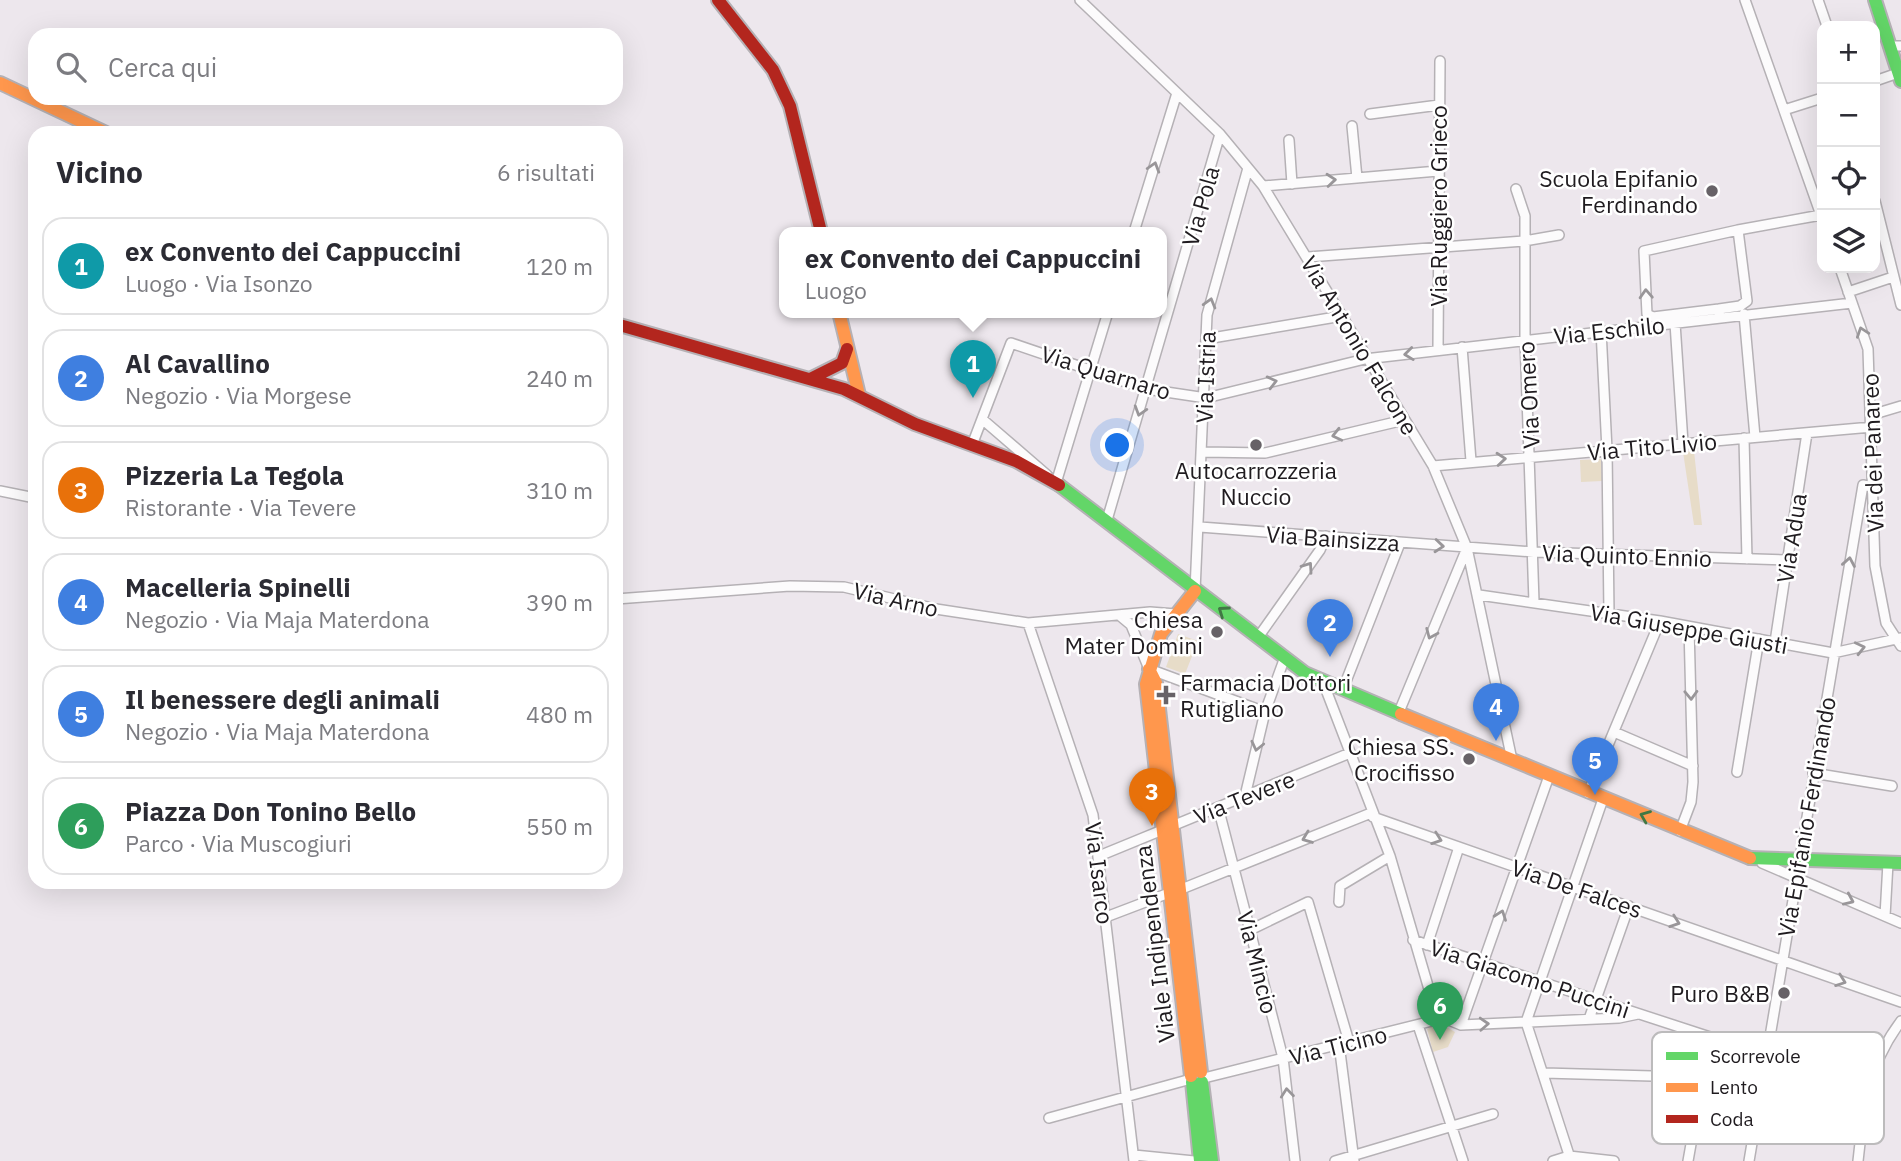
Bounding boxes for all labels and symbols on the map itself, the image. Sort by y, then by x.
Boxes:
street label: Via Ruggiero Grieco [1423,105,1453,307]
one-way arrow [1146,161,1161,173]
street label: Via Pola [1174,162,1226,250]
place label: Scuola Epifanio Ferdinando [1539,163,1698,219]
one-way arrow [1325,173,1336,188]
marker: Scuola Epifanio Ferdinando [1704,183,1720,199]
street label: Via Antonio Falcone [1295,250,1425,440]
one-way arrow [1639,288,1654,299]
one-way arrow [1202,298,1217,310]
street label: Via Eschilo [1552,309,1666,351]
one-way arrow [1856,326,1870,338]
street label: Via Istria [1188,330,1222,424]
street label: Via Quarnaro [1037,338,1175,406]
pin: 1 [950,340,996,398]
street label: Via Omero [1510,340,1546,450]
one-way arrow [1403,346,1414,361]
street label: Via dei Panareo [1854,373,1890,533]
one-way arrow [1266,376,1278,390]
one-way arrow [1133,405,1148,417]
street label: Via Tito Livio [1586,425,1718,467]
one-way arrow [1331,427,1343,442]
your location [1100,428,1134,462]
marker: Autocarrozzeria Nuccio [1248,437,1264,453]
one-way arrow [1496,452,1507,467]
place label: Autocarrozzeria Nuccio [1175,455,1337,511]
street label: Via Adua [1769,491,1813,585]
street label: Via Bainsizza [1265,518,1401,558]
street label: Via Quinto Ennio [1541,537,1713,573]
one-way arrow [1434,538,1445,553]
one-way arrow [1841,556,1856,568]
one-way arrow [1300,562,1312,575]
street label: Via Arno [850,575,942,623]
street label: Via Giuseppe Giusti [1588,596,1790,660]
pin: 2 [1307,599,1353,657]
place label: Chiesa Mater Domini [1065,604,1203,660]
one-way arrow [1218,607,1231,619]
marker: Chiesa Mater Domini [1209,624,1225,640]
one-way arrow [1425,626,1439,639]
one-way arrow [1854,641,1866,656]
place label: Farmacia Dottori Rutigliano [1180,667,1351,723]
pin: 4 [1473,683,1519,741]
marker: Farmacia Dottori Rutigliano [1158,687,1174,703]
one-way arrow [1683,691,1699,701]
street label: Via Epifanio Ferdinando [1770,694,1842,940]
place label: Chiesa SS. Crocifisso [1348,731,1455,787]
pin: 5 [1572,737,1618,795]
one-way arrow [1251,740,1265,752]
marker: Chiesa SS. Crocifisso [1461,751,1477,767]
street label: Via Tevere [1189,763,1299,831]
pin: 3 [1129,768,1175,826]
one-way arrow [1640,811,1652,825]
street label: Via Isarco [1079,820,1121,926]
one-way arrow [1302,829,1314,843]
one-way arrow [1431,831,1443,845]
street label: Viale Indipendenza [1127,844,1181,1044]
street label: Via De Falces [1507,852,1647,924]
one-way arrow [1842,892,1854,906]
street label: Via Mincio [1231,907,1285,1017]
one-way arrow [1493,910,1507,922]
one-way arrow [1669,914,1681,928]
street label: Via Giacomo Puccini [1426,931,1634,1025]
one-way arrow [1835,972,1847,986]
place label: Puro B&B [1670,978,1770,1008]
pin: 6 [1417,982,1463,1040]
marker: Puro B&B [1776,985,1792,1001]
one-way arrow [1479,1017,1490,1032]
street label: Via Ticino [1286,1018,1390,1072]
legend [1652,1032,1884,1144]
text: Scorrevole [1710,1044,1801,1068]
text: Lento [1710,1075,1758,1099]
one-way arrow [1280,1087,1295,1099]
text: Coda [1710,1107,1754,1131]

